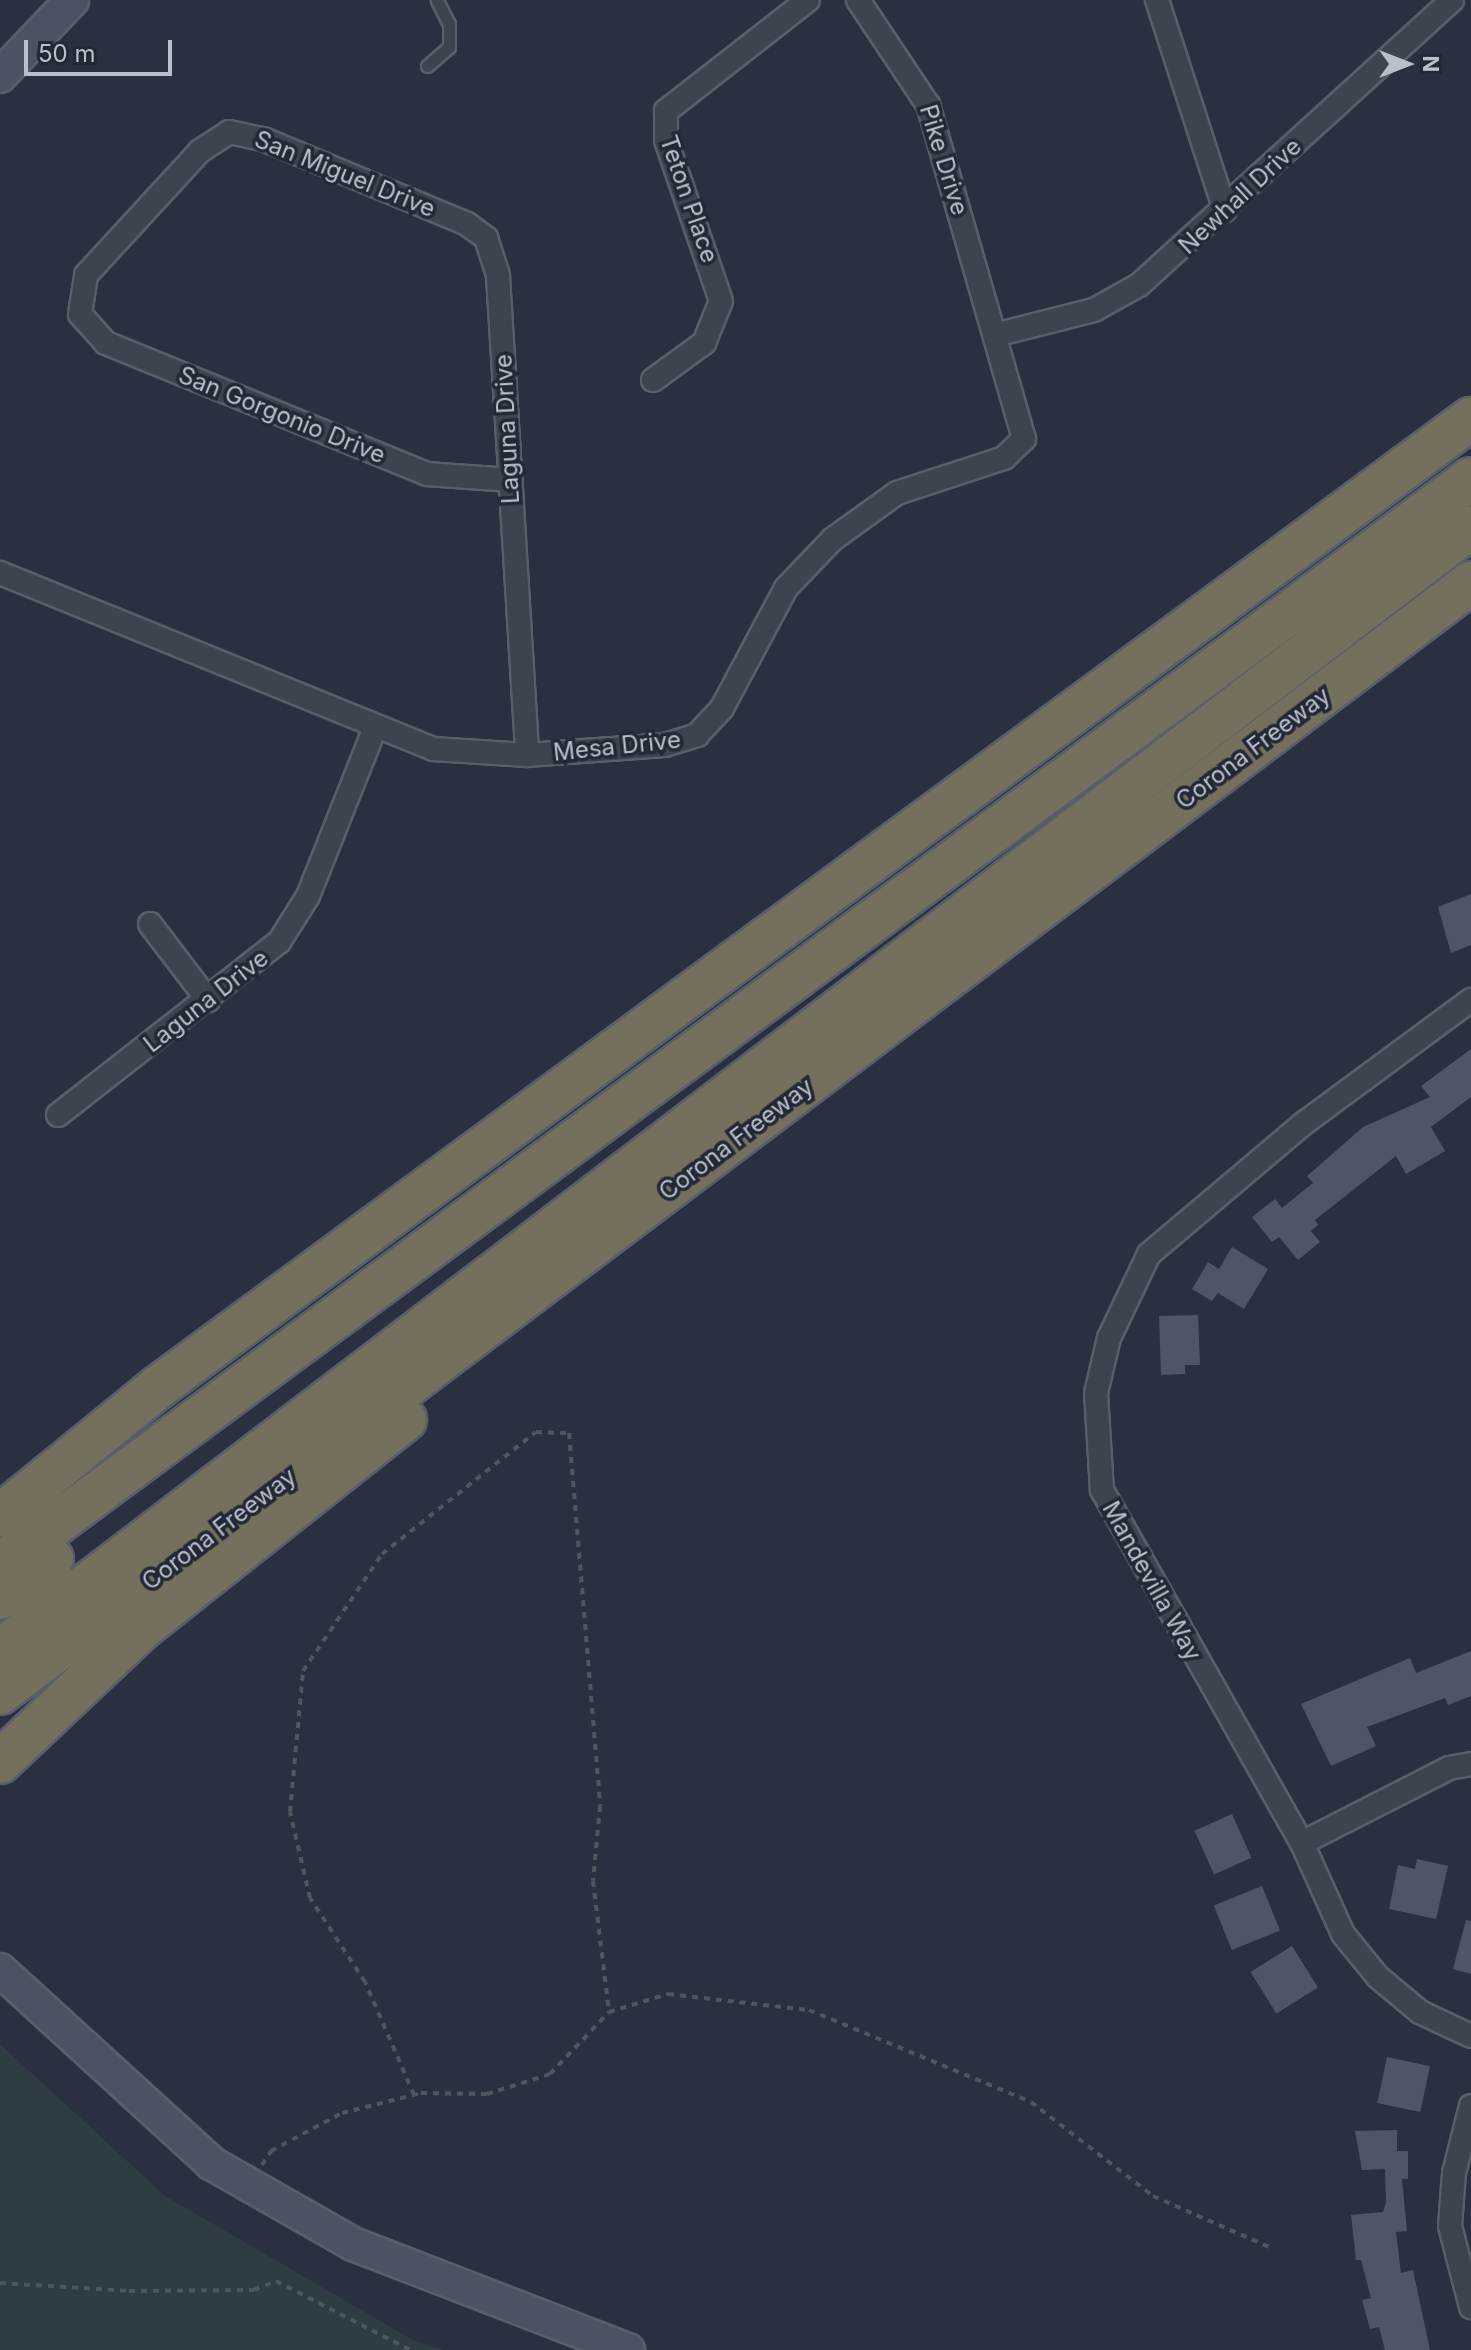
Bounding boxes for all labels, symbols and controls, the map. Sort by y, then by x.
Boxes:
scale bar [28,24,176,74]
north arrow [1367,24,1447,104]
text: 50 m [38,39,96,68]
text: N [1418,56,1444,72]
street label: Pike Drive [914,101,974,219]
street label: San Miguel Drive [250,125,440,223]
street label: Teton Place [654,131,724,267]
street label: Newhall Drive [1173,132,1307,260]
street label: Laguna Drive [489,353,525,505]
street label: San Gorgonio Drive [174,360,390,470]
street label: Corona Freeway [1170,681,1336,815]
street label: Mesa Drive [552,725,682,767]
street label: Laguna Drive [138,944,274,1058]
street label: Corona Freeway [653,1072,819,1206]
street label: Corona Freeway [136,1462,302,1596]
street label: Mandevilla Way [1096,1496,1208,1666]

